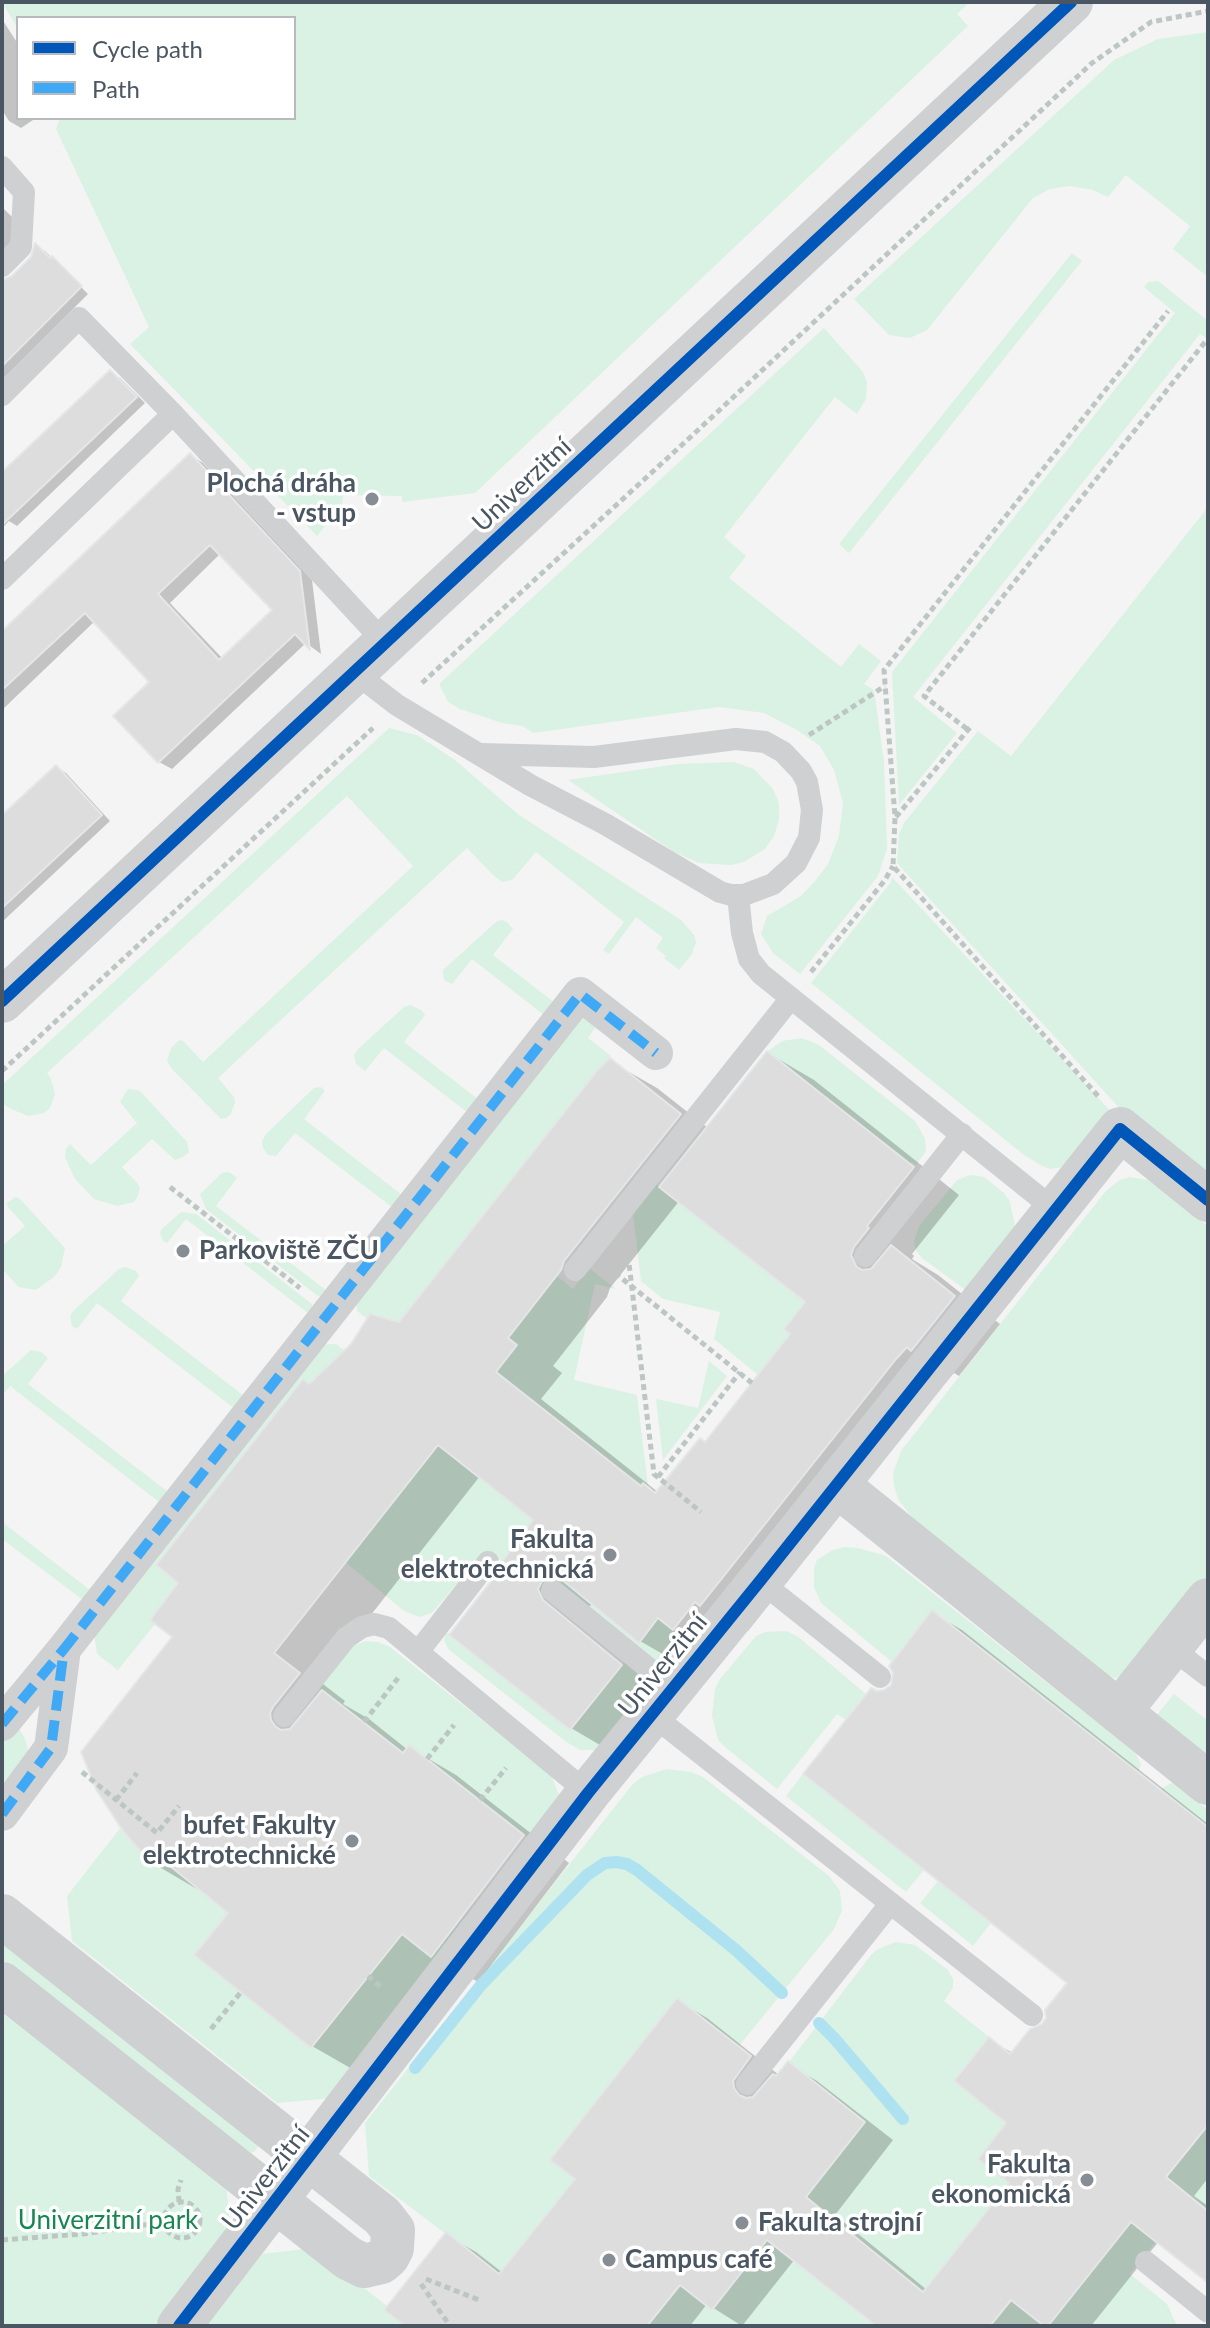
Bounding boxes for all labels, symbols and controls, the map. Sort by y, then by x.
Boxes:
legend [16,16,296,120]
text: Cycle path [92,34,203,63]
text: Path [92,74,140,103]
street label: Univerzitní [466,431,578,539]
place label: Plochá dráha - vstup [207,468,356,530]
marker: Plochá dráha - vstup [363,490,381,508]
place label: Parkoviště ZČU [199,1235,379,1267]
marker: Parkoviště ZČU [174,1242,192,1260]
place label: Fakulta elektrotechnická [401,1524,594,1586]
marker: Fakulta elektrotechnická [601,1546,619,1564]
street label: Univerzitní [612,1607,714,1723]
place label: bufet Fakulty elektrotechnické [143,1810,336,1872]
marker: bufet Fakulty elektrotechnické [343,1832,361,1850]
street label: Univerzitní [216,2120,316,2236]
place label: Fakulta ekonomická [931,2149,1071,2210]
marker: Fakulta ekonomická [1078,2171,1096,2189]
park label: Univerzitní park [18,2205,198,2237]
place label: Fakulta strojní [758,2207,922,2239]
marker: Fakulta strojní [733,2214,751,2232]
place label: Campus café [625,2244,773,2276]
marker: Campus café [600,2251,618,2269]

